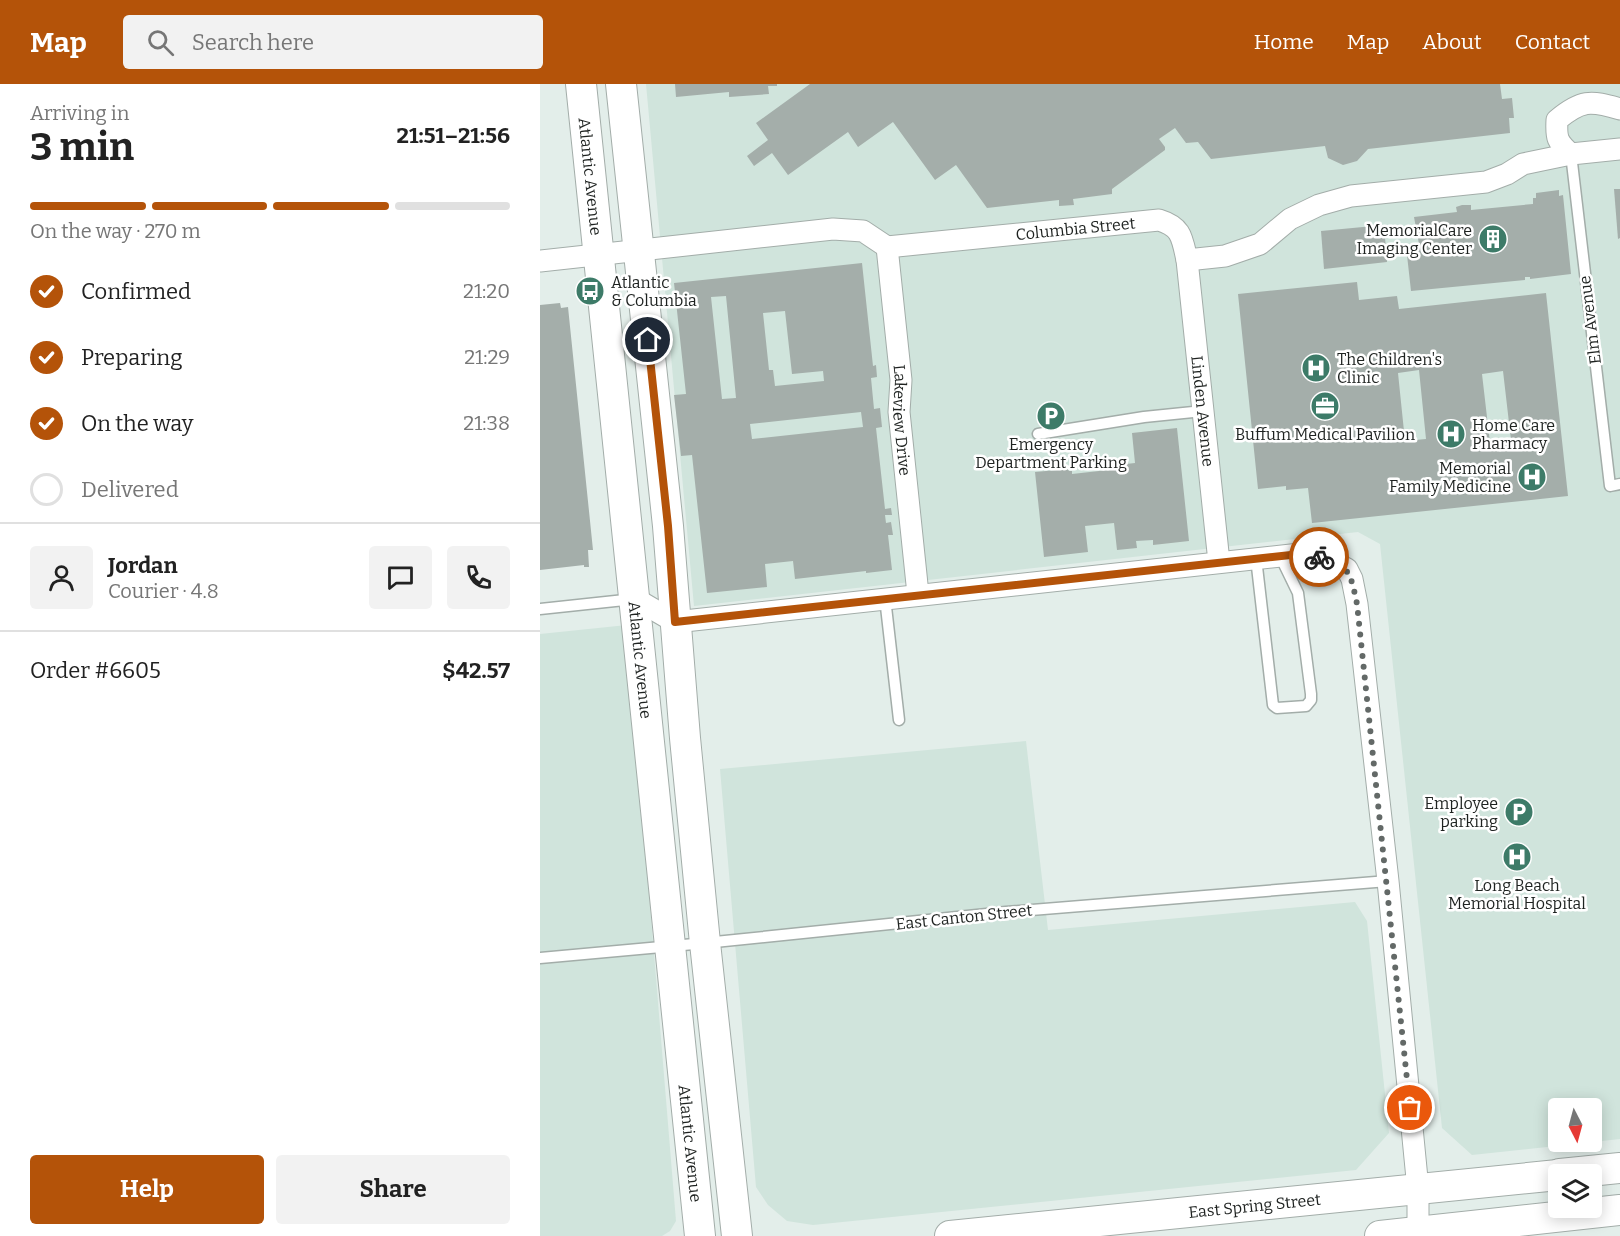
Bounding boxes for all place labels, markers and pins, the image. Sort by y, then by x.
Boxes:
place label: MemorialCare Imaging Center [1356,221,1472,258]
building icon: MemorialCare Imaging Center [1477,223,1509,255]
place label: Atlantic & Columbia [611,273,697,310]
bus stop icon: Atlantic & Columbia [574,275,606,307]
pin [622,314,673,365]
place label: The Children's Clinic [1337,350,1442,387]
hospital icon: The Children's Clinic [1300,352,1332,384]
office icon: Buffum Medical Pavilion [1309,390,1341,422]
parking icon: Emergency Department Parking [1035,400,1067,432]
place label: Home Care Pharmacy [1472,416,1555,453]
hospital icon: Home Care Pharmacy [1435,418,1467,450]
place label: Buffum Medical Pavilion [1235,425,1415,444]
place label: Emergency Department Parking [975,435,1127,472]
place label: Memorial Family Medicine [1389,459,1511,496]
hospital icon: Memorial Family Medicine [1516,461,1548,493]
place label: Employee parking [1424,794,1498,831]
parking icon: Employee parking [1503,796,1535,828]
hospital icon: Long Beach Memorial Hospital [1501,841,1533,873]
place label: Long Beach Memorial Hospital [1448,876,1586,913]
pin [1384,1082,1435,1133]

